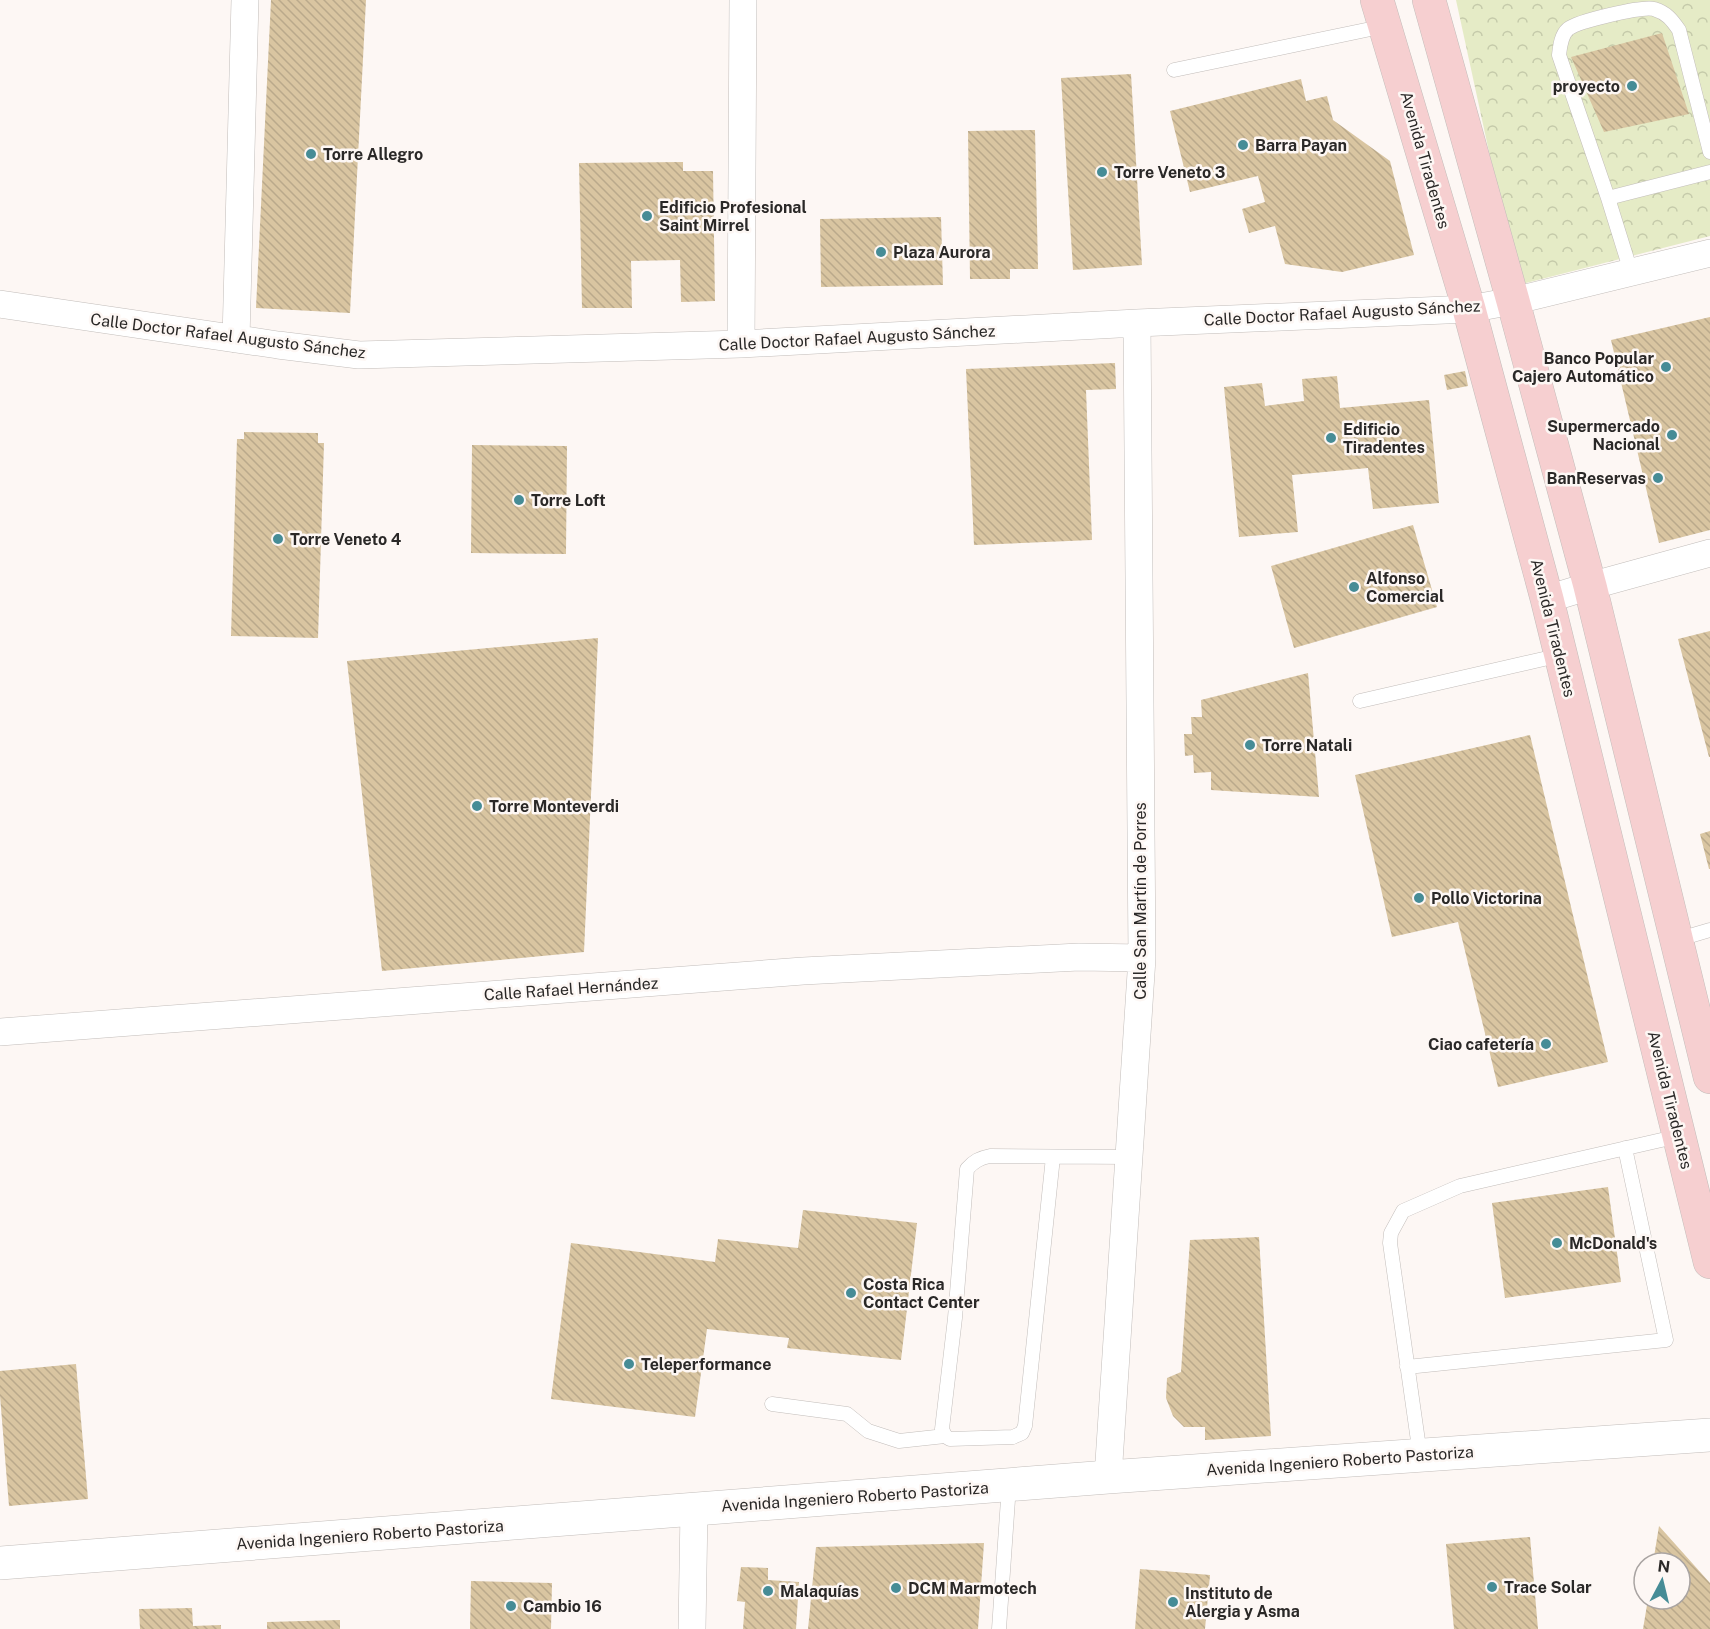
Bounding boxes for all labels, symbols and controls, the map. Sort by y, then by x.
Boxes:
place label: proyecto [1553,77,1620,96]
marker: proyecto [1625,79,1639,93]
street label: Avenida Tiradentes [1396,89,1454,231]
place label: Barra Payan [1255,136,1347,155]
marker: Barra Payan [1236,138,1250,152]
place label: Torre Allegro [323,145,423,164]
marker: Torre Allegro [304,147,318,161]
place label: Torre Veneto 3 [1114,163,1225,182]
marker: Torre Veneto 3 [1095,165,1109,179]
place label: Edificio Profesional Saint Mirrel [659,198,807,235]
marker: Edificio Profesional Saint Mirrel [640,209,654,223]
place label: Plaza Aurora [893,243,991,262]
marker: Plaza Aurora [874,245,888,259]
street label: Calle Doctor Rafael Augusto Sánchez [1203,296,1481,330]
street label: Calle Doctor Rafael Augusto Sánchez [89,310,367,362]
street label: Calle Doctor Rafael Augusto Sánchez [718,321,996,355]
place label: Banco Popular Cajero Automático [1512,349,1654,386]
marker: Banco Popular Cajero Automático [1659,360,1673,374]
place label: Supermercado Nacional [1547,417,1660,454]
place label: Edificio Tiradentes [1343,420,1425,457]
marker: Supermercado Nacional [1665,428,1679,442]
marker: Edificio Tiradentes [1324,431,1338,445]
place label: BanReservas [1547,469,1646,488]
marker: BanReservas [1651,471,1665,485]
place label: Torre Loft [531,491,606,510]
marker: Torre Loft [512,493,526,507]
place label: Torre Veneto 4 [290,530,402,549]
marker: Torre Veneto 4 [271,532,285,546]
street label: Avenida Tiradentes [1527,557,1579,699]
place label: Alfonso Comercial [1366,569,1444,606]
marker: Alfonso Comercial [1347,580,1361,594]
place label: Torre Natali [1262,736,1352,755]
marker: Torre Natali [1243,738,1257,752]
place label: Torre Monteverdi [489,797,619,816]
marker: Torre Monteverdi [470,799,484,813]
street label: Calle San Martín de Porres [1131,802,1150,1000]
place label: Pollo Victorina [1431,889,1542,908]
marker: Pollo Victorina [1412,891,1426,905]
street label: Calle Rafael Hernández [483,973,659,1005]
street label: Avenida Tiradentes [1644,1029,1696,1171]
place label: Ciao cafetería [1428,1035,1534,1054]
marker: Ciao cafetería [1539,1037,1553,1051]
place label: McDonald's [1569,1234,1657,1253]
marker: McDonald's [1550,1236,1564,1250]
place label: Costa Rica Contact Center [863,1275,980,1312]
marker: Costa Rica Contact Center [844,1286,858,1300]
place label: Teleperformance [641,1355,772,1374]
marker: Teleperformance [622,1357,636,1371]
street label: Avenida Ingeniero Roberto Pastoriza [1206,1442,1474,1480]
street label: Avenida Ingeniero Roberto Pastoriza [721,1478,989,1516]
street label: Avenida Ingeniero Roberto Pastoriza [236,1516,504,1554]
north arrow [1632,1551,1692,1611]
text: N [1656,1556,1671,1577]
place label: Trace Solar [1504,1578,1592,1597]
place label: DCM Marmotech [908,1579,1037,1598]
marker: Trace Solar [1485,1580,1499,1594]
marker: DCM Marmotech [889,1581,903,1595]
place label: Malaquías [780,1582,859,1601]
marker: Malaquías [761,1584,775,1598]
place label: Instituto de Alergia y Asma [1185,1584,1300,1621]
marker: Instituto de Alergia y Asma [1166,1595,1180,1609]
place label: Cambio 16 [523,1597,602,1616]
marker: Cambio 16 [504,1599,518,1613]

